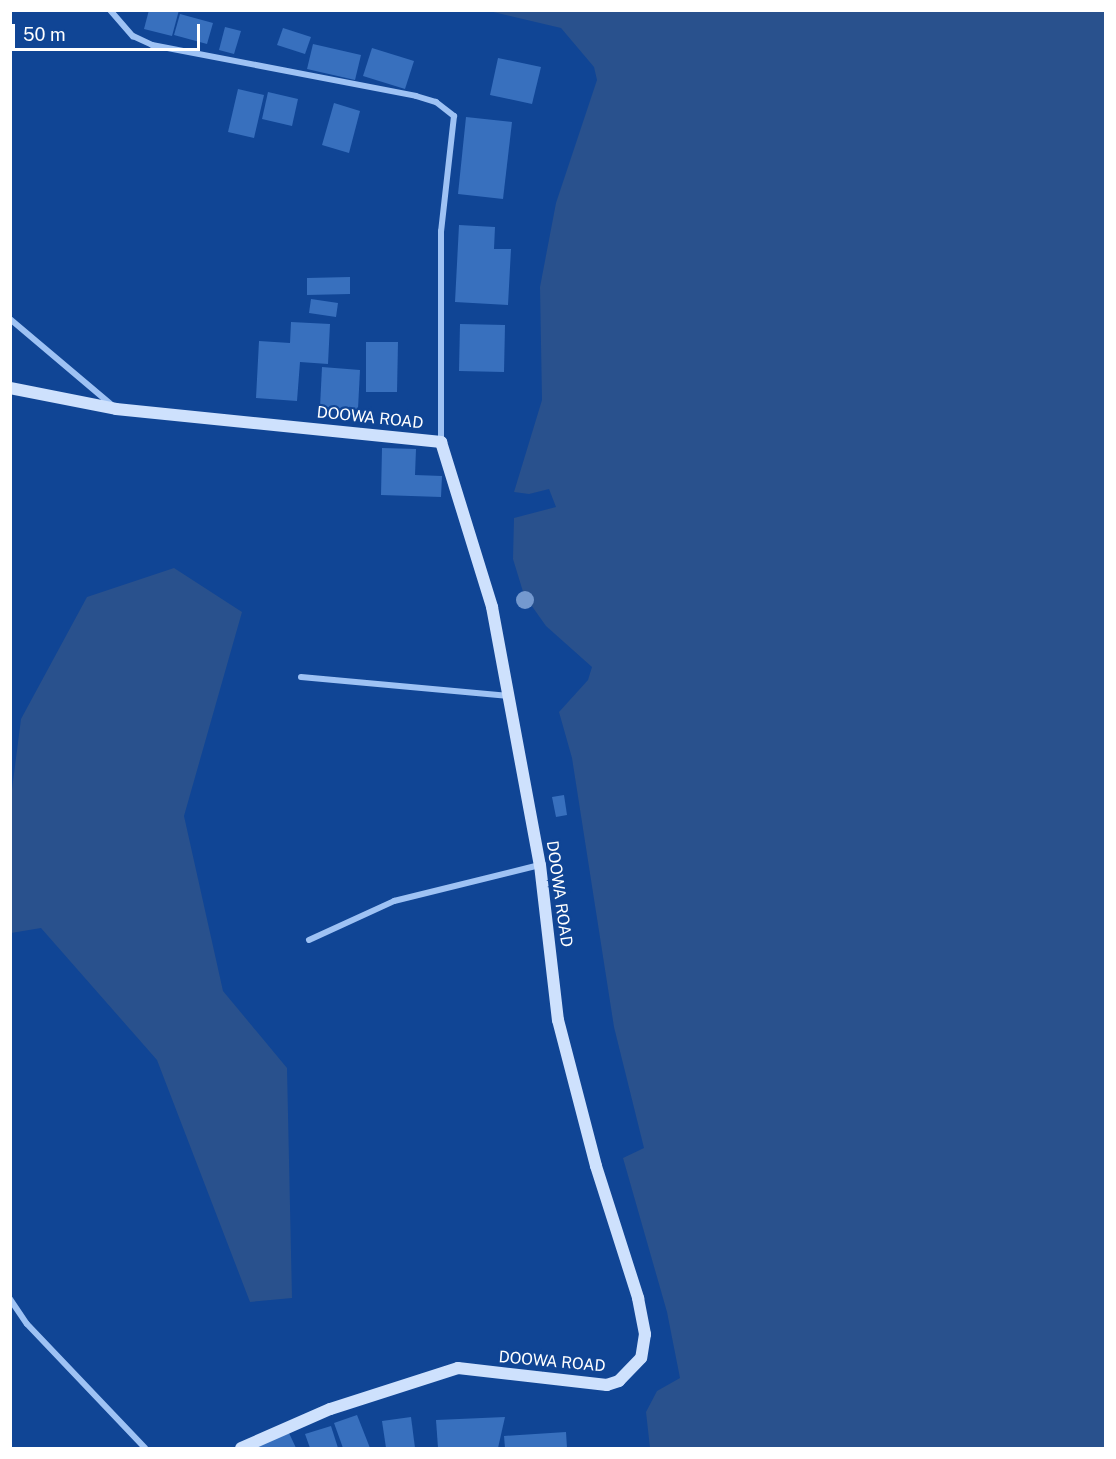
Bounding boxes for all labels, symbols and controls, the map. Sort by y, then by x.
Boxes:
scale bar [15,12,202,50]
text: 50 m [23,24,66,45]
street label: DOOWA ROAD [316,403,424,433]
street label: DOOWA ROAD [542,840,576,948]
street label: DOOWA ROAD [498,1348,606,1376]

